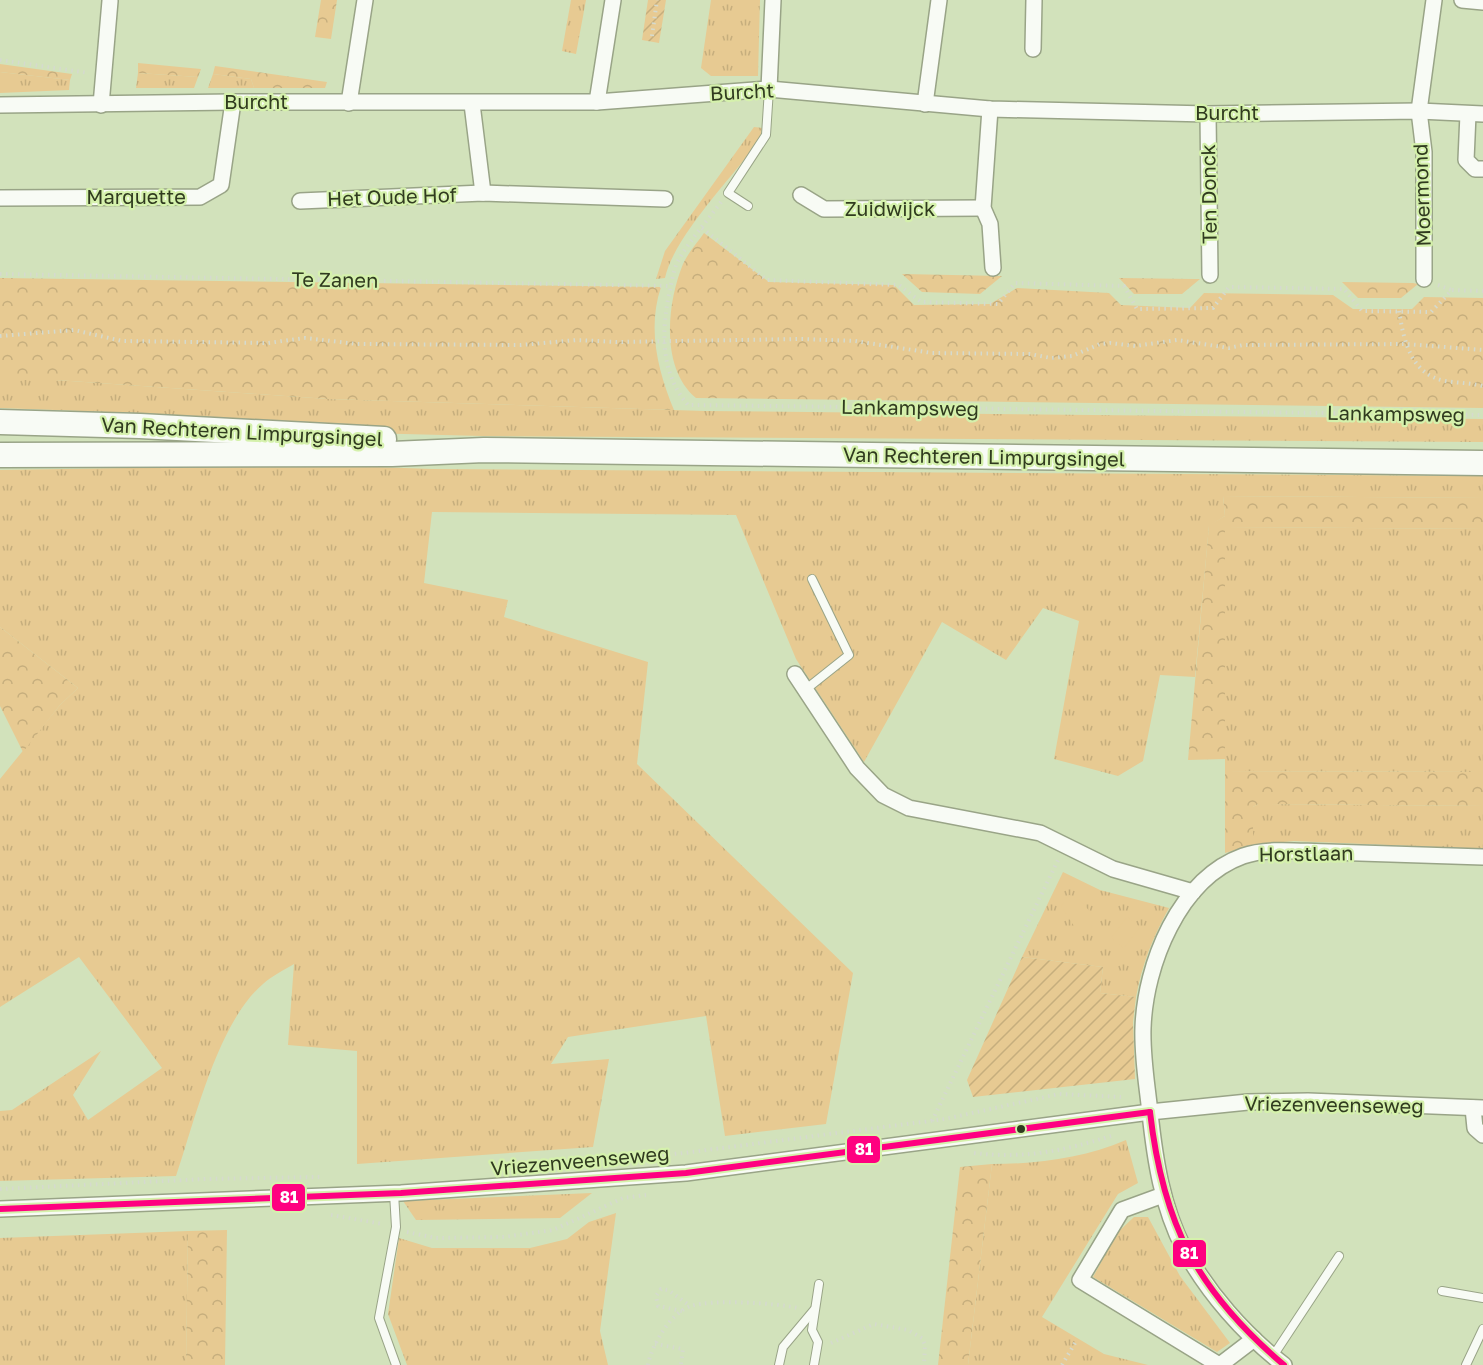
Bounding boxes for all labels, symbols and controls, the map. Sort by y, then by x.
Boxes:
street label: Burcht [709,77,775,105]
street label: Burcht [224,89,288,113]
street label: Burcht [1195,100,1259,124]
street label: Moermond [1407,143,1435,247]
street label: Ten Donck [1195,144,1221,244]
street label: Het Oude Hof [327,182,457,210]
street label: Marquette [86,184,186,208]
street label: Zuidwijck [845,196,935,220]
street label: Te Zanen [291,266,379,292]
street label: Lankampsweg [841,394,979,420]
street label: Lankampsweg [1327,400,1465,426]
street label: Van Rechteren Limpurgsingel [101,412,384,450]
street label: Van Rechteren Limpurgsingel [843,442,1125,470]
street label: Horstlaan [1258,840,1354,866]
street label: Vriezenveenseweg [1244,1090,1424,1118]
unlabelled marker [1015,1123,1027,1135]
line badge: 81 [846,1135,881,1164]
text: 81 [855,1139,873,1159]
street label: Vriezenveenseweg [490,1140,670,1180]
line badge: 81 [271,1183,306,1212]
text: 81 [280,1187,298,1207]
line badge: 81 [1172,1239,1207,1268]
text: 81 [1180,1243,1198,1263]

